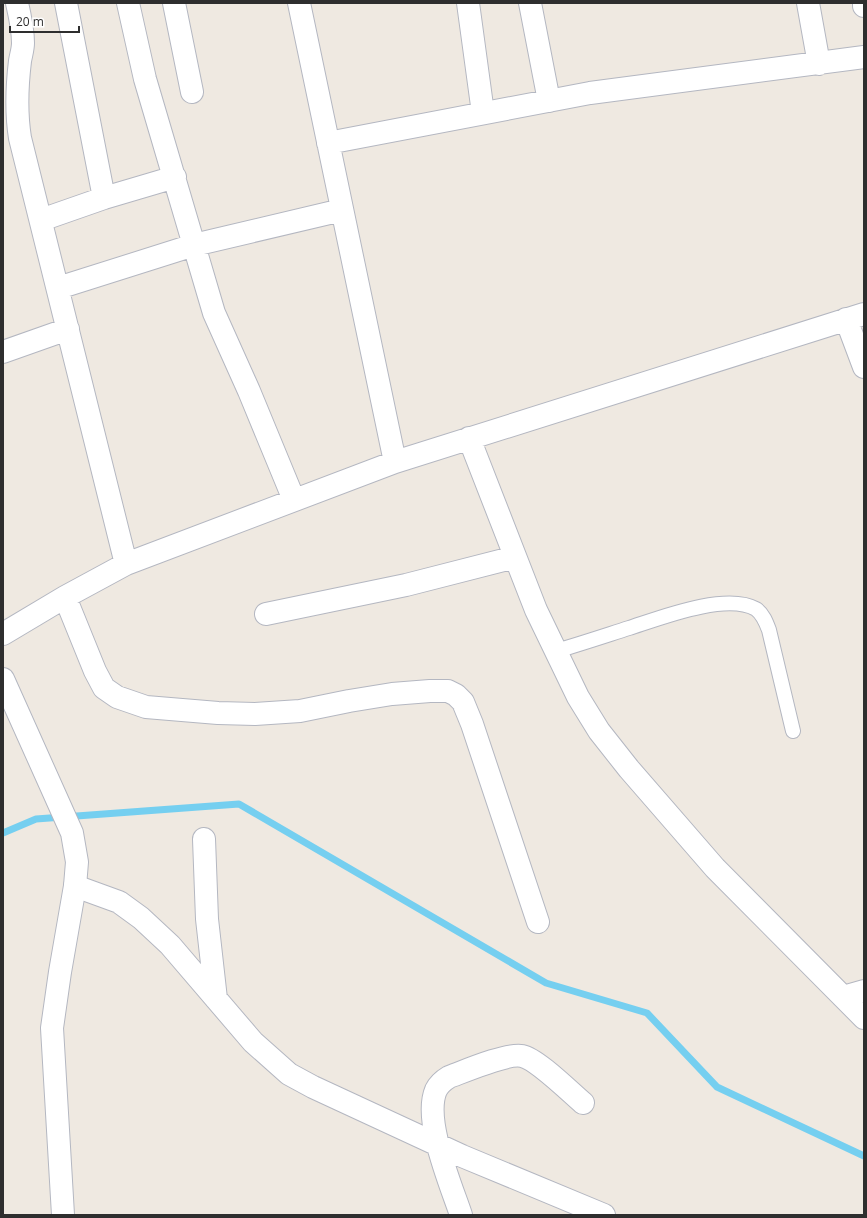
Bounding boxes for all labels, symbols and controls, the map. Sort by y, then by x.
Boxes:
scale bar [10,8,79,34]
text: 20 m [16,13,44,30]

